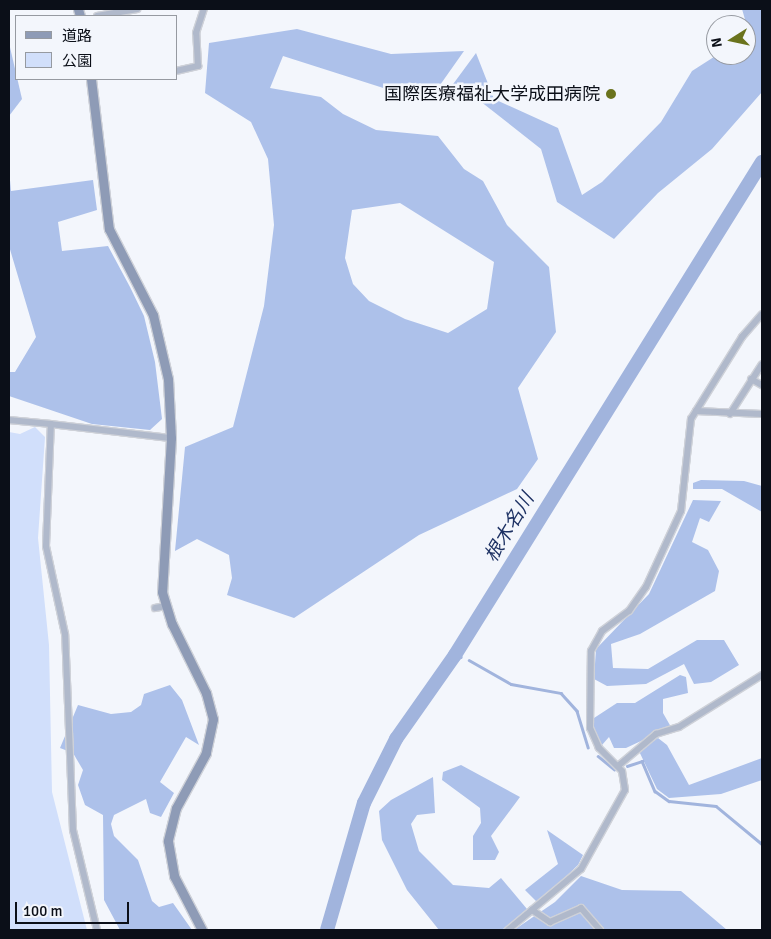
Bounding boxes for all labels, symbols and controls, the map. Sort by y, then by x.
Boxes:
legend [15,15,178,80]
north arrow [706,15,756,65]
text: 道路 [62,27,92,45]
text: N [708,36,726,49]
text: 公園 [62,52,92,70]
place label: 国際医療福祉大学成田病院 [384,83,600,105]
marker: 国際医療福祉大学成田病院 [604,87,618,101]
water label: 根木名川 [481,490,539,566]
scale bar [18,892,131,924]
text: 100 m [23,902,63,920]

